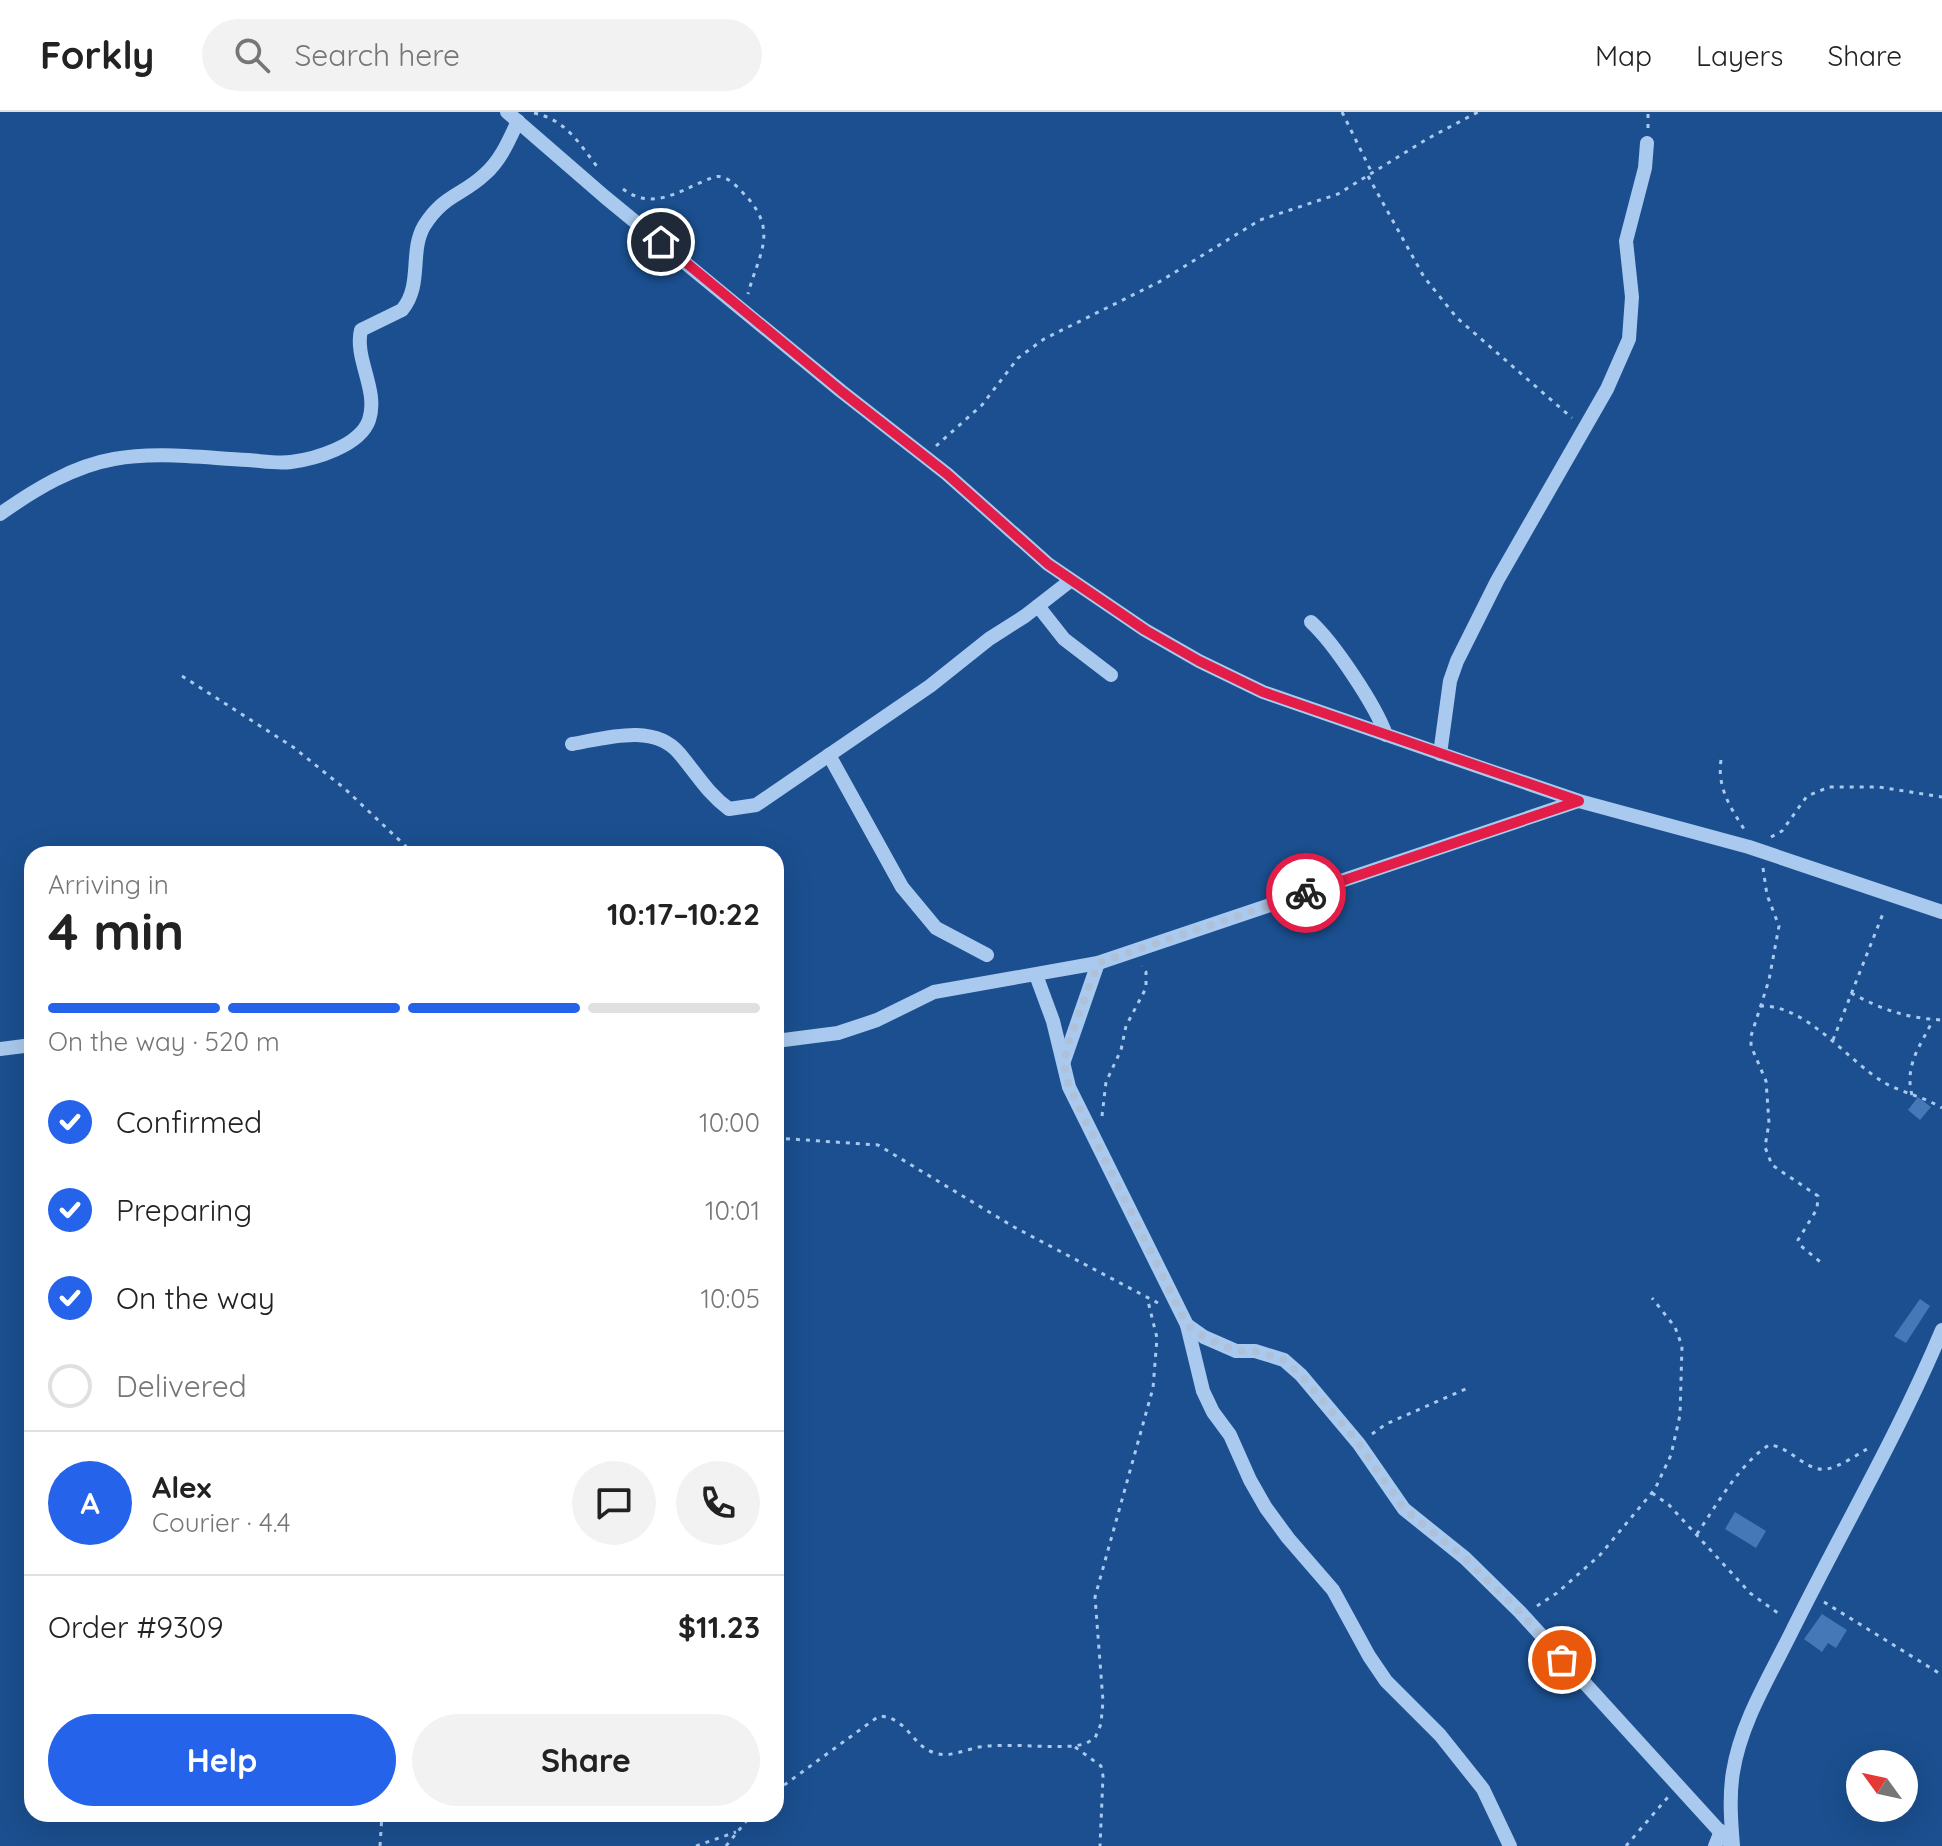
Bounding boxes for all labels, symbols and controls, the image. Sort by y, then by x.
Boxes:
search box [202,19,762,91]
text: Forkly [40,31,154,79]
icon: search [230,33,274,77]
text: Search here [294,36,460,74]
text: Map [1595,38,1652,73]
text: Layers [1696,38,1783,73]
text: Share [1827,38,1902,73]
pin [627,208,695,276]
icon: home [639,220,683,264]
courier [1266,853,1346,933]
text: Arriving in [48,868,169,901]
icon: bike [1284,871,1328,915]
text: 10:17–10:22 [607,895,760,933]
text: 4 min [48,898,184,963]
text: On the way · 520 m [48,1025,280,1058]
icon: check [48,1100,92,1144]
text: Confirmed [116,1103,262,1141]
text: 10:00 [699,1106,760,1139]
icon: check [48,1188,92,1232]
text: Preparing [116,1191,252,1229]
text: 10:01 [705,1194,760,1227]
icon: check [48,1276,92,1320]
text: On the way [116,1279,275,1317]
text: 10:05 [700,1282,760,1315]
text: Delivered [116,1367,247,1405]
button: chat [572,1461,656,1545]
button: phone [676,1461,760,1545]
text: Alex [152,1468,211,1506]
text: A [80,1484,100,1522]
text: Courier · 4.4 [152,1506,290,1539]
text: Order #9309 [48,1608,223,1646]
text: $11.23 [678,1608,760,1646]
pin [1528,1626,1596,1694]
icon: bag [1540,1638,1584,1682]
button: Help [48,1714,396,1806]
button: Share [412,1714,760,1806]
north arrow [1846,1750,1918,1822]
map controls [1846,1750,1918,1822]

